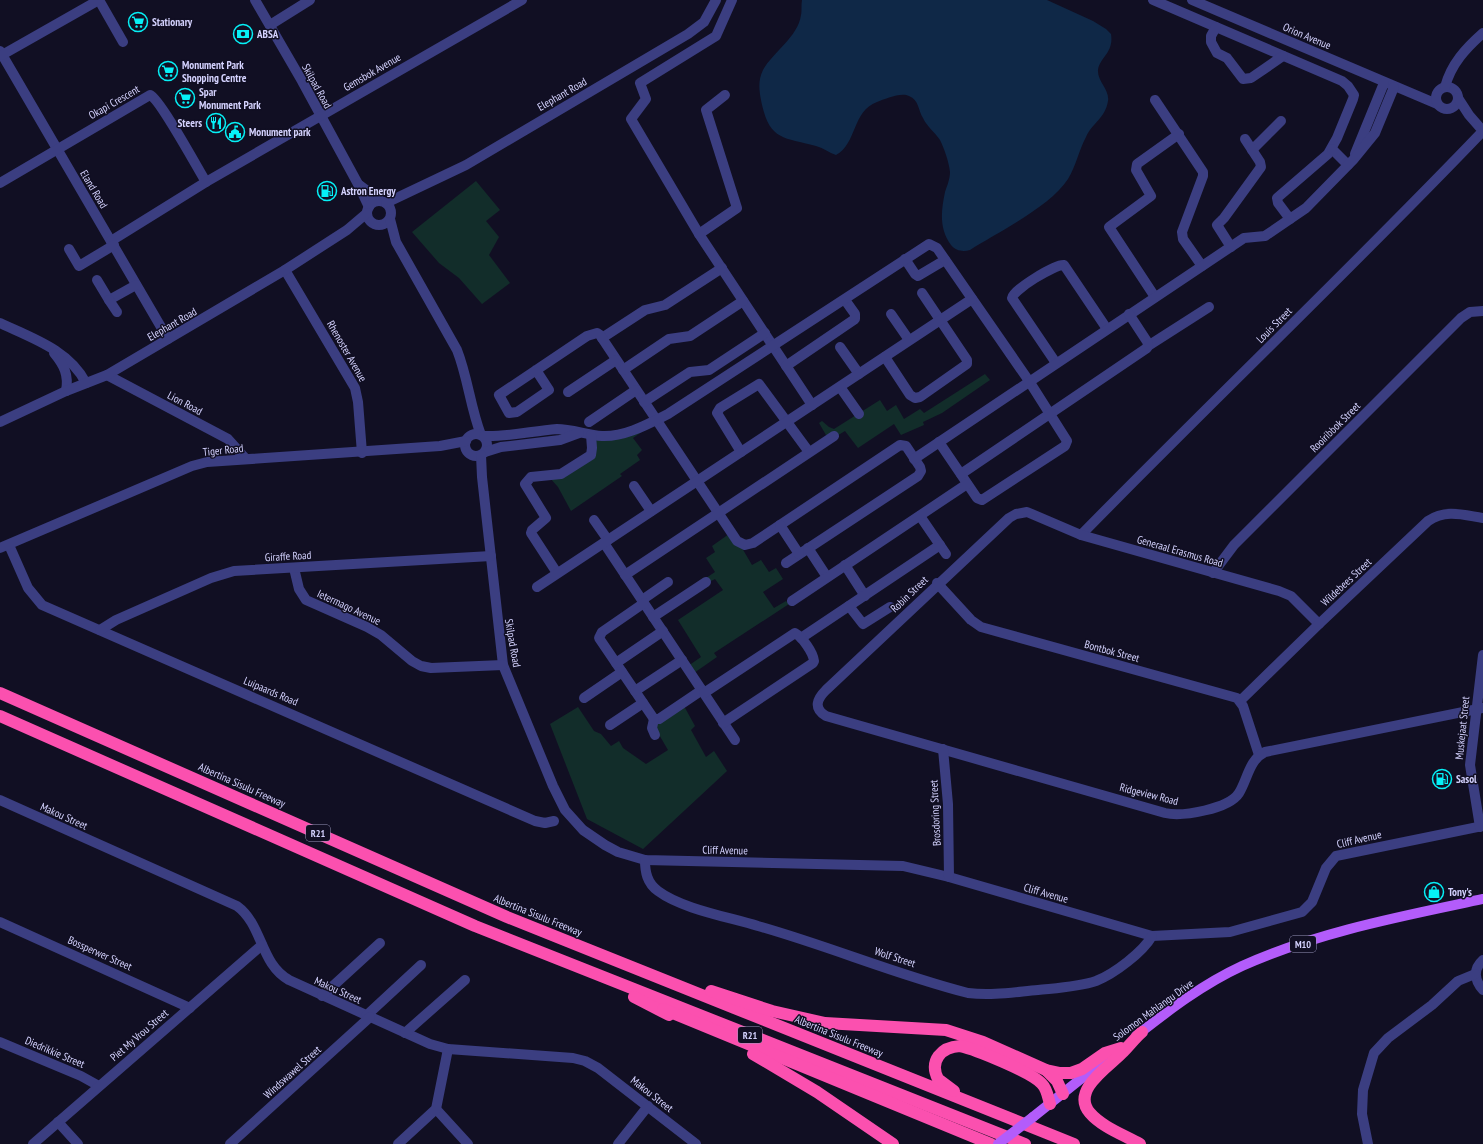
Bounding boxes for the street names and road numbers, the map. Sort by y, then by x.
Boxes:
street label: Orion Avenue [1281,20,1334,53]
street label: Gemsbok Avenue [341,50,404,94]
street label: Skilpad Road [299,61,335,111]
street label: Elephant Road [535,74,589,114]
street label: Okapi Crescent [86,82,142,122]
street label: Eland Road [77,167,111,211]
street label: Elephant Road [145,304,199,344]
street label: Louis Street [1253,304,1295,346]
street label: Rhenoster Avenue [324,318,370,384]
street label: Lion Road [165,388,205,418]
street label: Rooiribbok Street [1307,399,1363,455]
street label: Tiger Road [202,441,244,459]
street label: Generaal Erasmus Road [1135,532,1225,570]
street label: Giraffe Road [264,548,312,564]
street label: Wildebees Street [1318,555,1374,609]
street label: Robin Street [887,573,931,615]
street label: Ietermago Avenue [315,586,383,628]
street label: Skilpad Road [502,618,524,669]
street label: Bontbok Street [1083,637,1141,665]
street label: Luipaards Road [242,673,301,709]
street label: Muskejaat Street [1452,696,1472,760]
street label: Albertina Sisulu Freeway [196,759,289,811]
street label: Brosdoring Street [926,780,944,846]
street label: Ridgeview Road [1118,780,1180,808]
street label: Makou Street [38,799,90,833]
road number: R21 [306,825,330,841]
street label: Cliff Avenue [1335,827,1383,851]
street label: Cliff Avenue [702,843,748,857]
street label: Cliff Avenue [1022,880,1070,906]
street label: Albertina Sisulu Freeway [492,891,585,939]
street label: Bossperwer Street [66,933,134,973]
road number: M10 [1290,936,1316,952]
street label: Wolf Street [873,944,917,970]
street label: Makou Street [312,973,364,1007]
street label: Solomon Mahlangu Drive [1110,976,1196,1044]
street label: Piet My Vrou Street [107,1006,171,1064]
street label: Albertina Sisulu Freeway [793,1012,886,1060]
road number: R21 [738,1027,762,1043]
street label: Diedrikkie Street [23,1033,87,1071]
street label: Windswawel Street [260,1043,324,1101]
street label: Makou Street [628,1073,676,1115]

